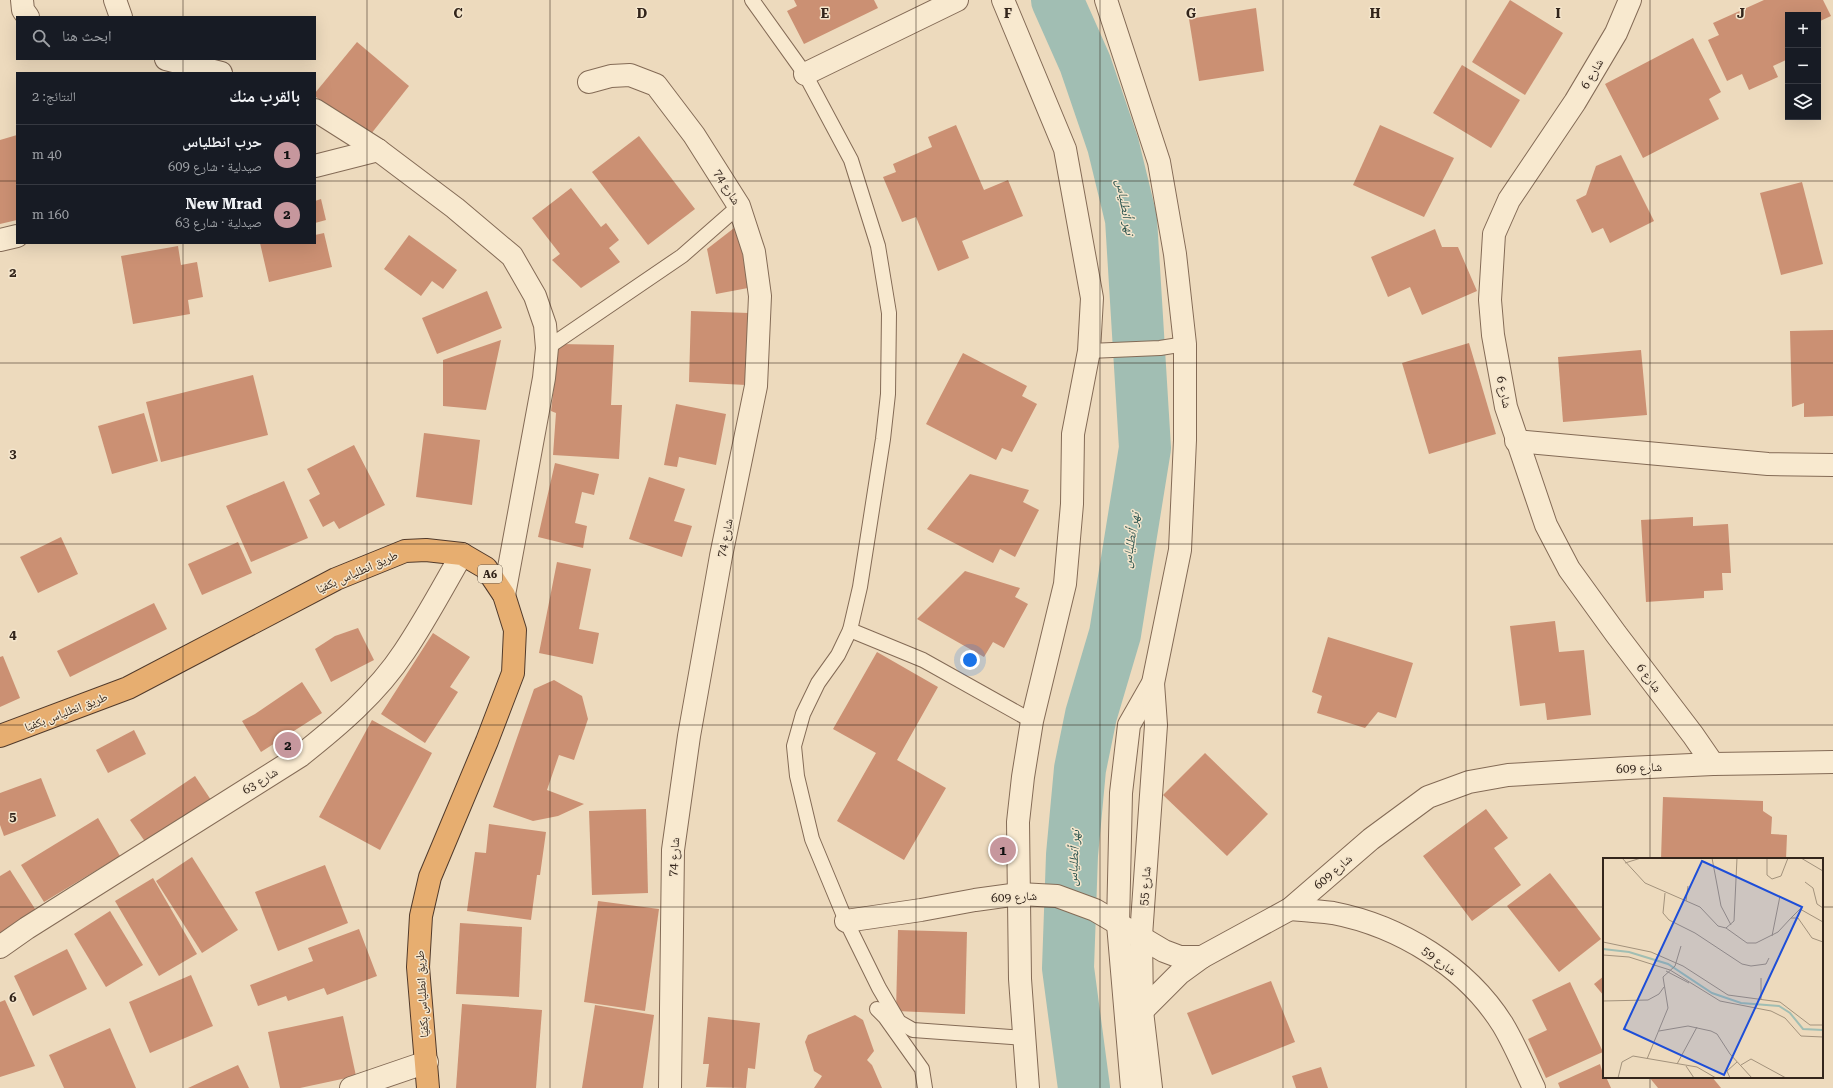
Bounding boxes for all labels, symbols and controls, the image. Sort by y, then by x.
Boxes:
text: C [453,6,463,21]
text: D [637,6,647,21]
text: E [821,6,829,21]
text: F [1004,6,1012,21]
text: G [1186,6,1196,21]
text: H [1370,6,1381,21]
text: I [1555,6,1561,21]
text: J [1737,6,1745,21]
map controls [1785,12,1821,120]
button: + [1785,12,1821,48]
search box [16,16,316,60]
icon: search [30,27,52,49]
text: ابحث هنا [62,27,112,45]
button: − [1785,48,1821,84]
street label: شارع 6 [1578,56,1607,92]
button: layers [1785,84,1821,120]
text: بالقرب منك [229,86,300,106]
text: النتائج: 2 [32,89,76,104]
text: حرب انطلياس [182,133,262,151]
text: 40 m [32,147,62,162]
text: 1 [283,147,291,162]
text: صيدلية · شارع 609 [168,159,262,174]
street label: شارع 74 [710,167,743,208]
water label: نهر أنطلياس [1112,178,1139,238]
text: New Mrad [186,195,262,213]
text: 160 m [32,207,69,222]
text: 2 [283,207,291,222]
text: صيدلية · شارع 63 [175,215,262,230]
text: 2 [9,265,17,280]
street label: شارع 6 [1493,375,1514,410]
text: 3 [9,446,17,461]
water label: نهر أنطلياس [1118,509,1144,569]
street label: شارع 74 [714,517,737,559]
street label: طريق انطلياس بكفيّا [314,548,400,597]
road number: A6 [478,565,502,583]
text: 4 [9,627,17,642]
your location [960,650,980,670]
street label: شارع 6 [1633,661,1664,696]
street label: طريق انطلياس بكفيّا [23,690,110,735]
pin: 2 [275,730,301,760]
street label: شارع 609 [1616,760,1662,777]
street label: شارع 63 [240,765,281,798]
text: 5 [9,809,17,824]
water label: نهر أنطلياس [1064,827,1084,887]
pin: 1 [990,835,1016,865]
street label: شارع 74 [666,837,683,877]
street label: شارع 609 [1311,852,1356,893]
inset map [1603,858,1823,1078]
street label: شارع 55 [1136,866,1155,906]
street label: شارع 609 [991,889,1037,906]
street label: شارع 59 [1418,944,1459,979]
street label: طريق انطلياس بكفيّا [413,950,432,1038]
text: 6 [9,990,17,1005]

